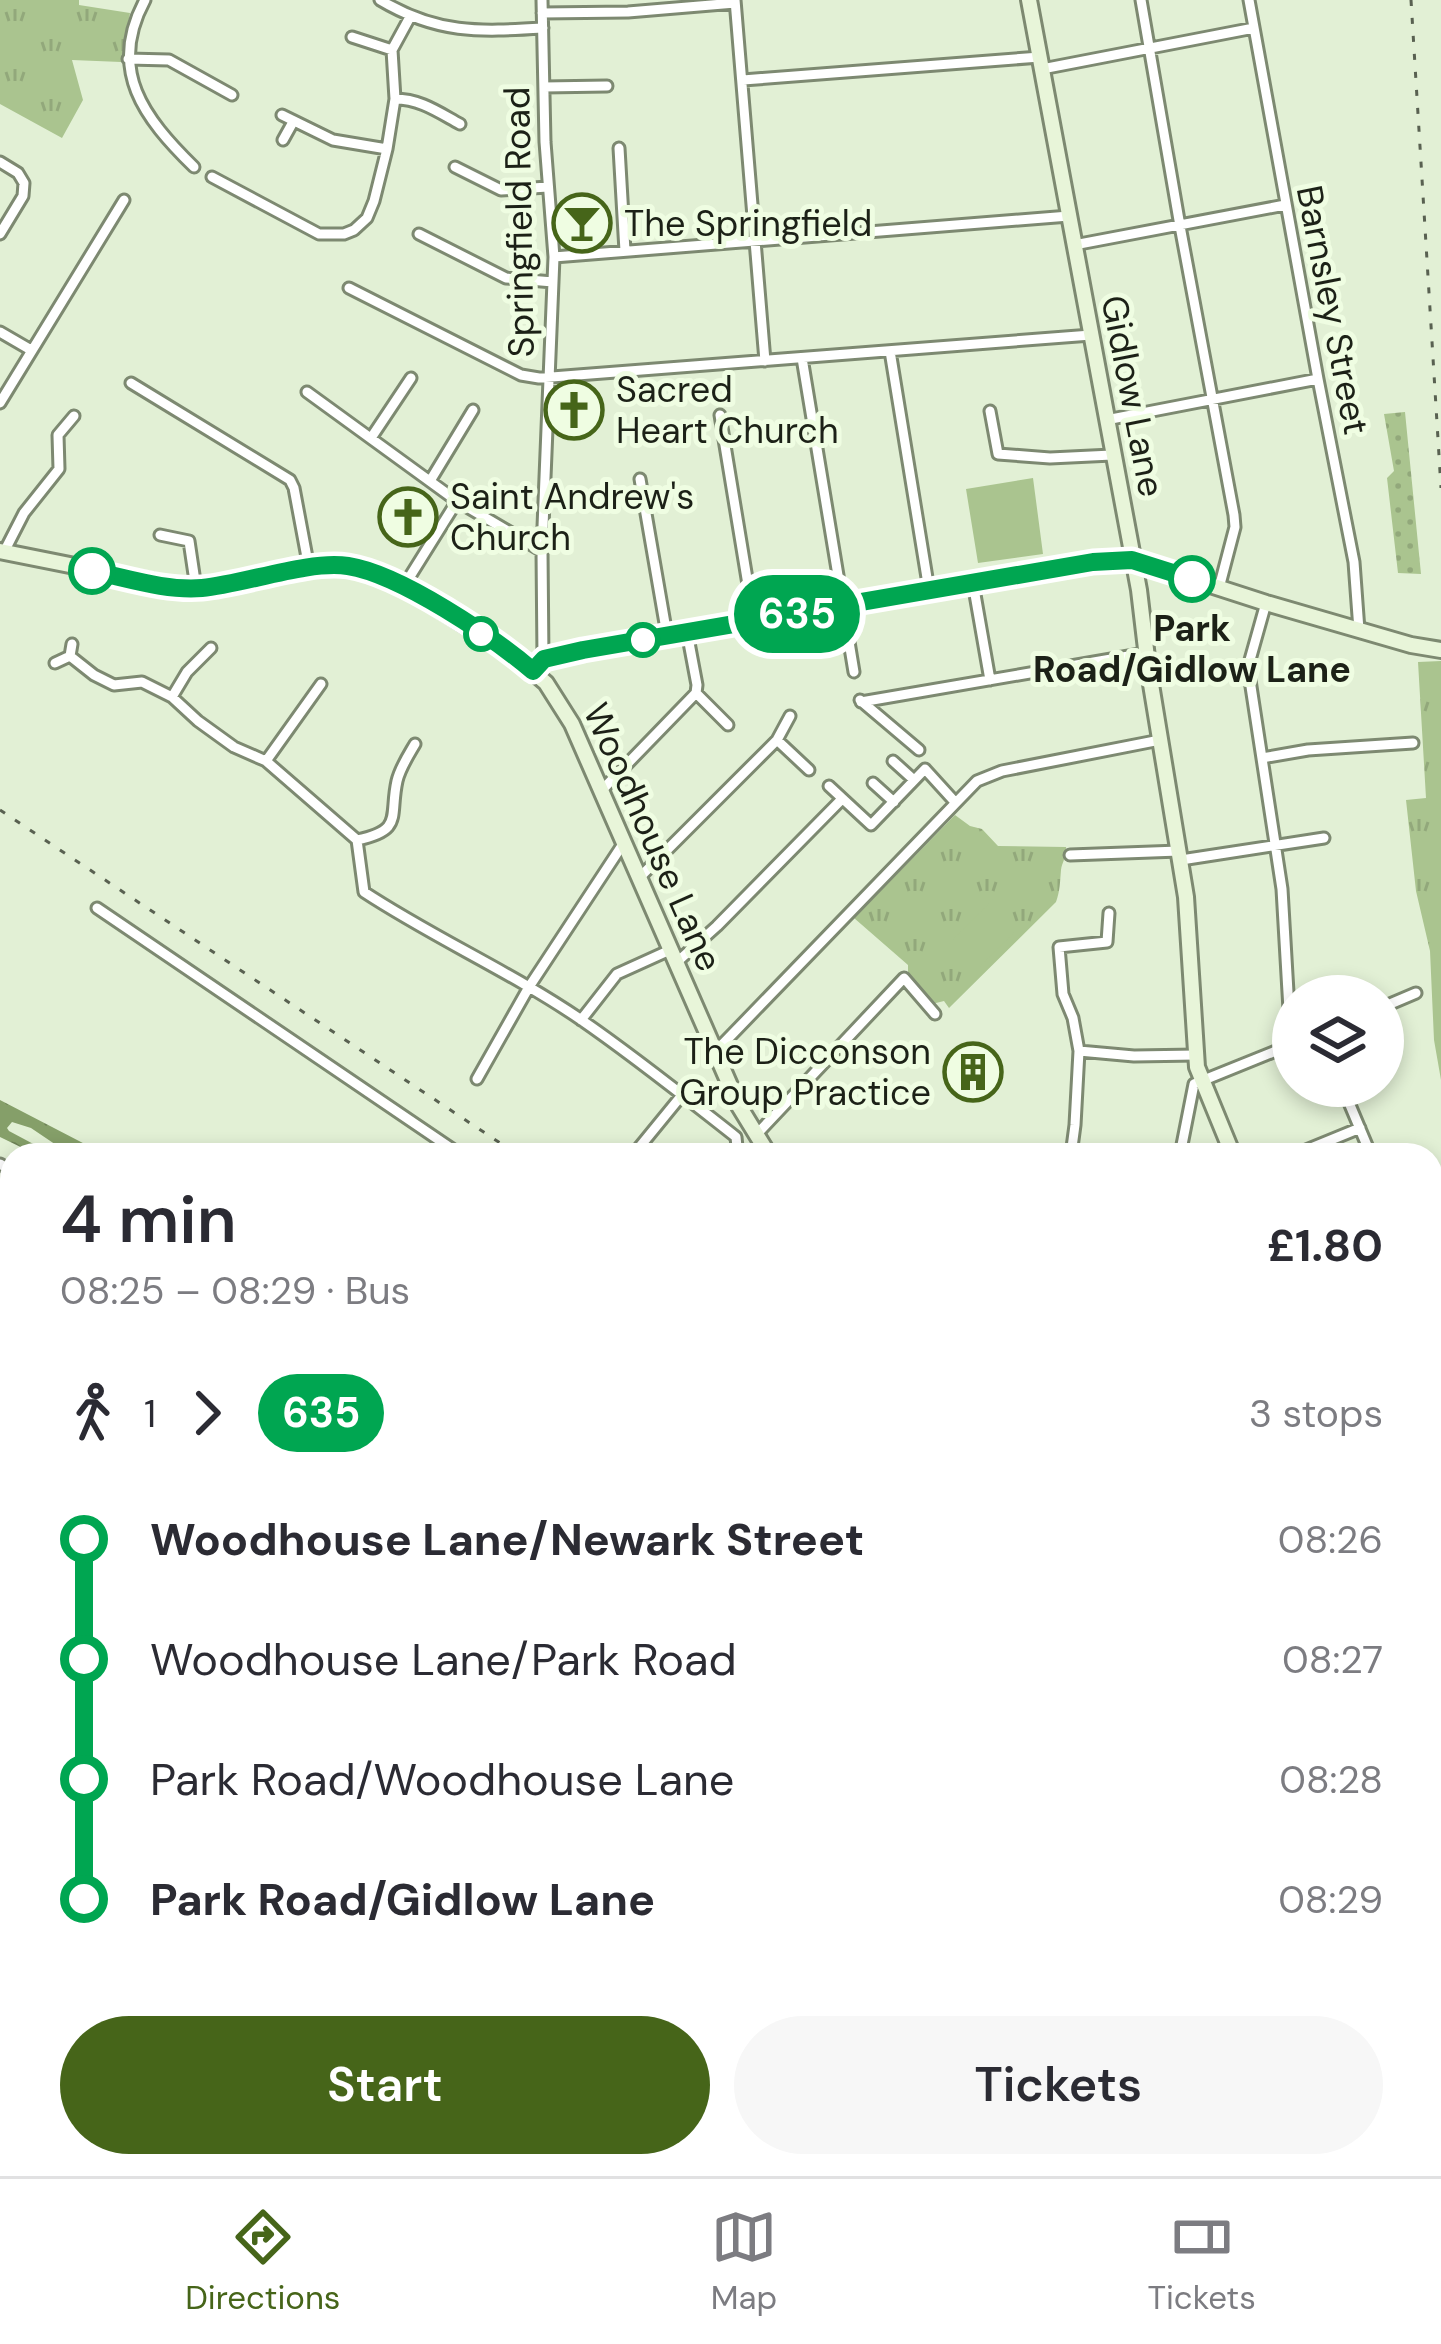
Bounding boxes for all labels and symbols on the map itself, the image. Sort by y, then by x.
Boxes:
street label: Springfield Road [493,86,545,358]
street label: Barnsley Street [1286,181,1380,439]
bar icon: The Springfield [551,192,613,254]
place label: The Springfield [624,200,872,247]
street label: Gidlow Lane [1090,291,1176,501]
place label: Sacred Heart Church [616,366,839,454]
church icon: Sacred Heart Church [543,379,605,441]
place label: Saint Andrew's Church [450,473,694,561]
church icon: Saint Andrew's Church [377,486,439,548]
unlabelled marker [70,549,114,593]
marker: Park Road/Gidlow Lane [1170,557,1214,601]
line badge: 635 [728,575,866,653]
place label: Park Road/Gidlow Lane [1033,605,1351,693]
unlabelled marker [465,618,497,650]
unlabelled marker [627,624,659,656]
street label: Woodhouse Lane [573,696,733,978]
place label: The Dicconson Group Practice [679,1028,931,1116]
building icon: The Dicconson Group Practice [942,1041,1004,1103]

